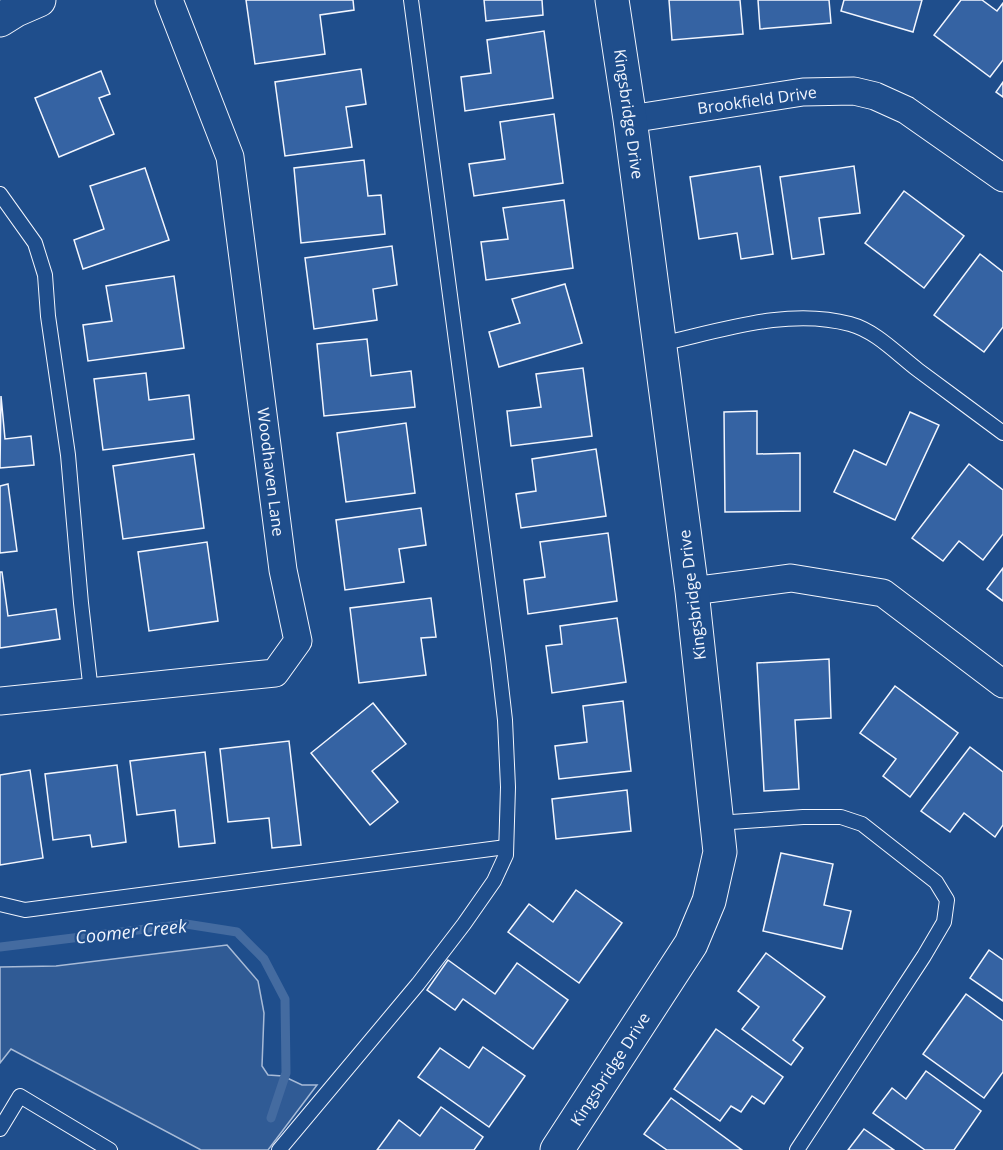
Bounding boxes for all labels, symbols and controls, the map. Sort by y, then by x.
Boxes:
street label: Kingsbridge Drive [609,48,649,180]
street label: Brookfield Drive [696,81,818,119]
street label: Woodhaven Lane [252,406,290,538]
street label: Kingsbridge Drive [673,529,711,661]
water label: Coomer Creek [74,913,189,949]
street label: Kingsbridge Drive [565,1008,655,1130]

